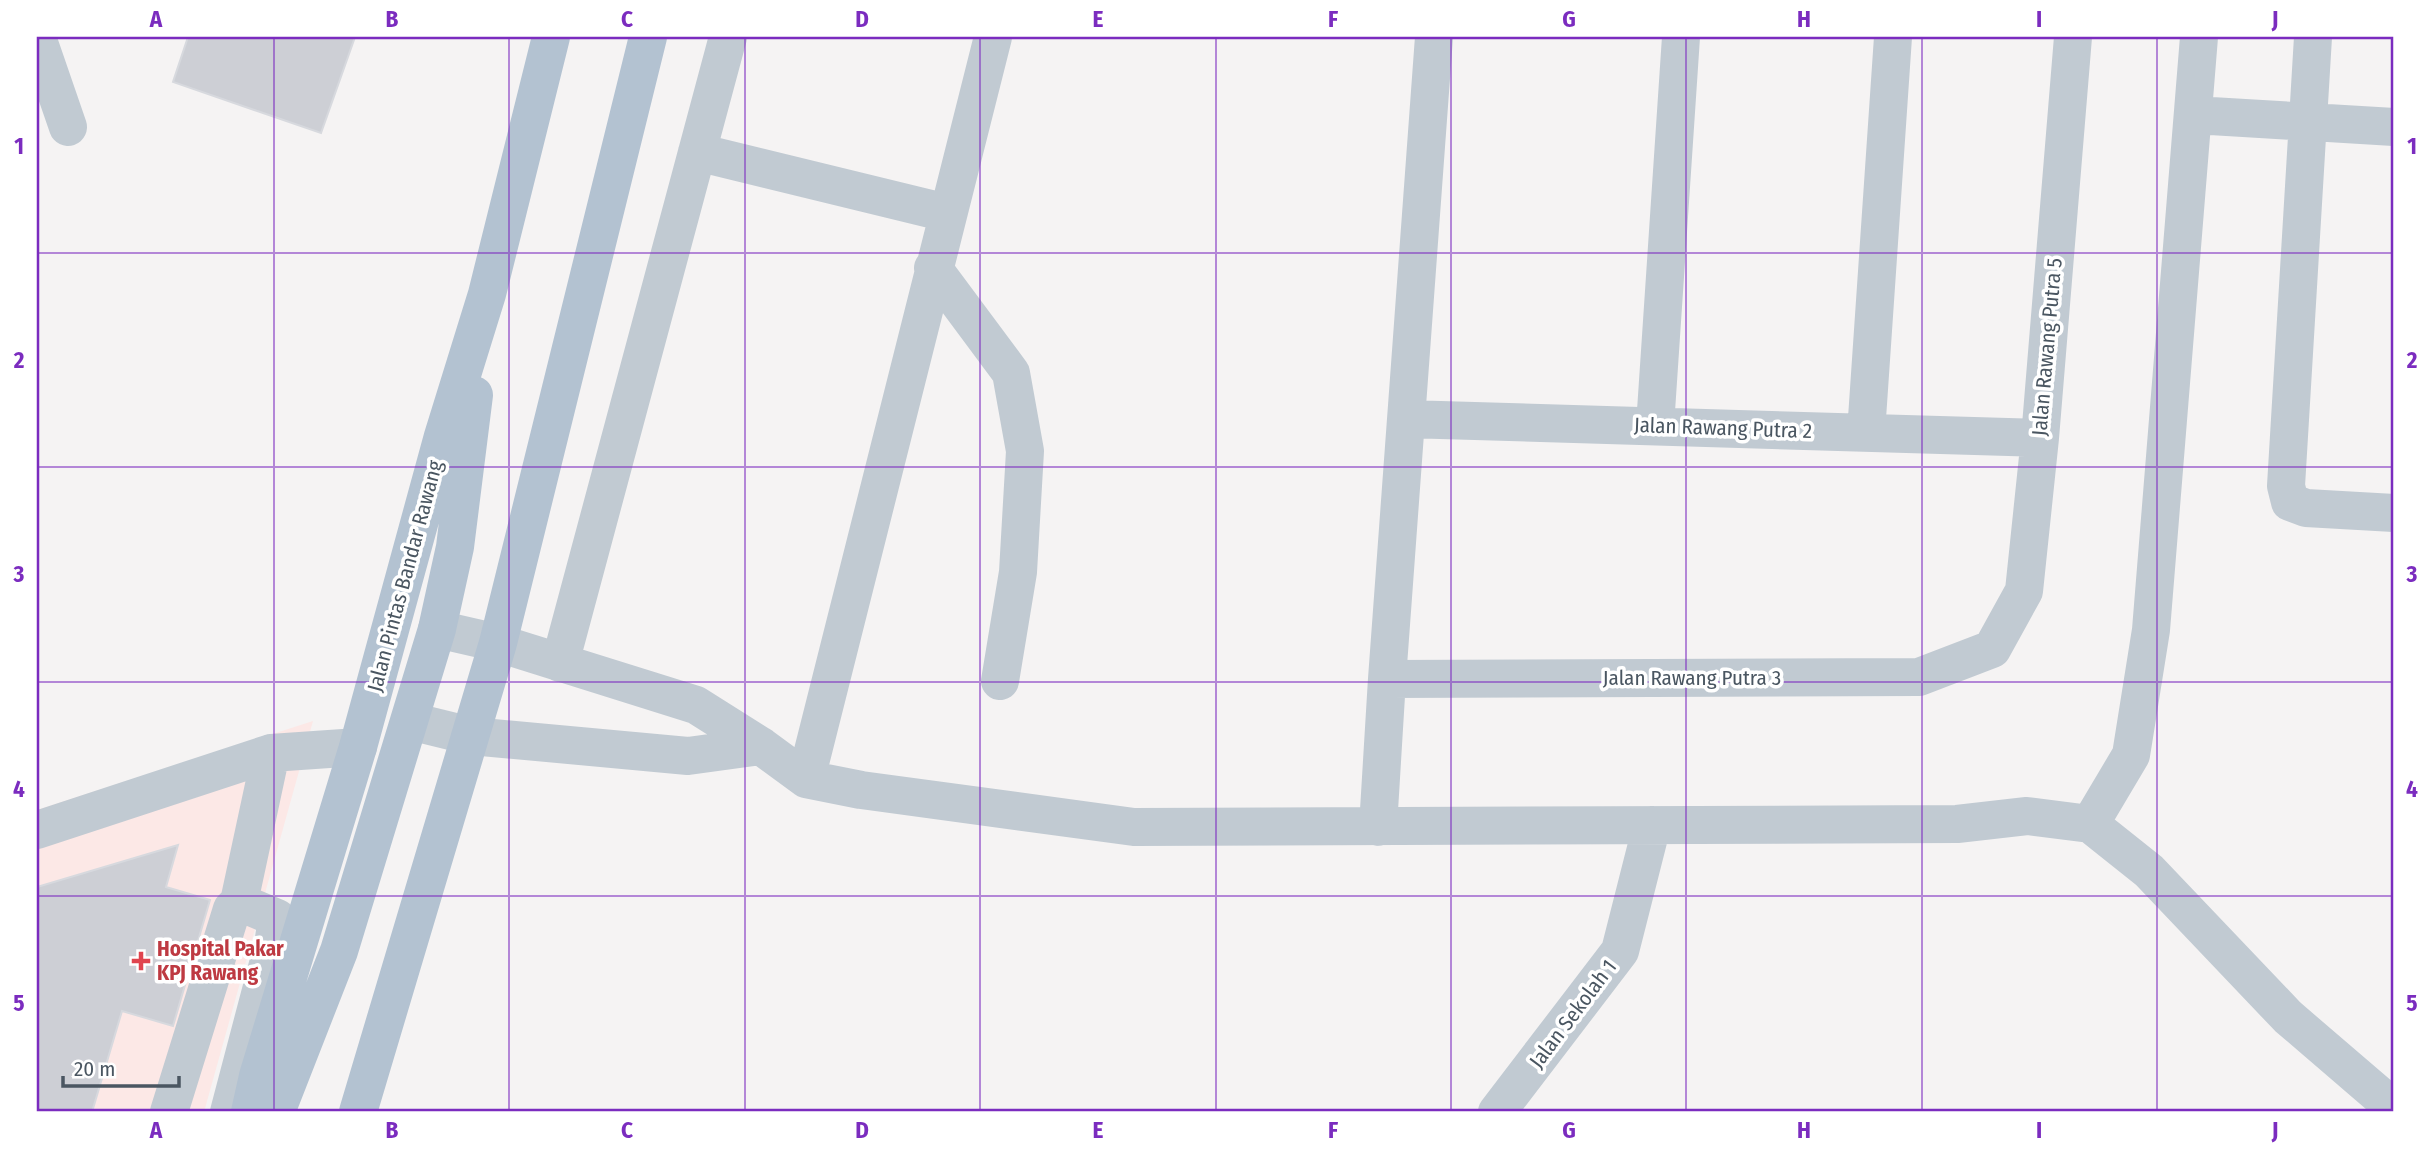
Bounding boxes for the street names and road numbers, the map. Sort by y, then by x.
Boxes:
street label: Jalan Rawang Putra 5 [2026,257,2068,437]
street label: Jalan Rawang Putra 2 [1634,412,1812,444]
street label: Jalan Pintas Bandar Rawang [362,457,448,695]
street label: Jalan Rawang Putra 3 [1603,665,1781,691]
street label: Jalan Sekolah 1 [1524,955,1622,1073]

